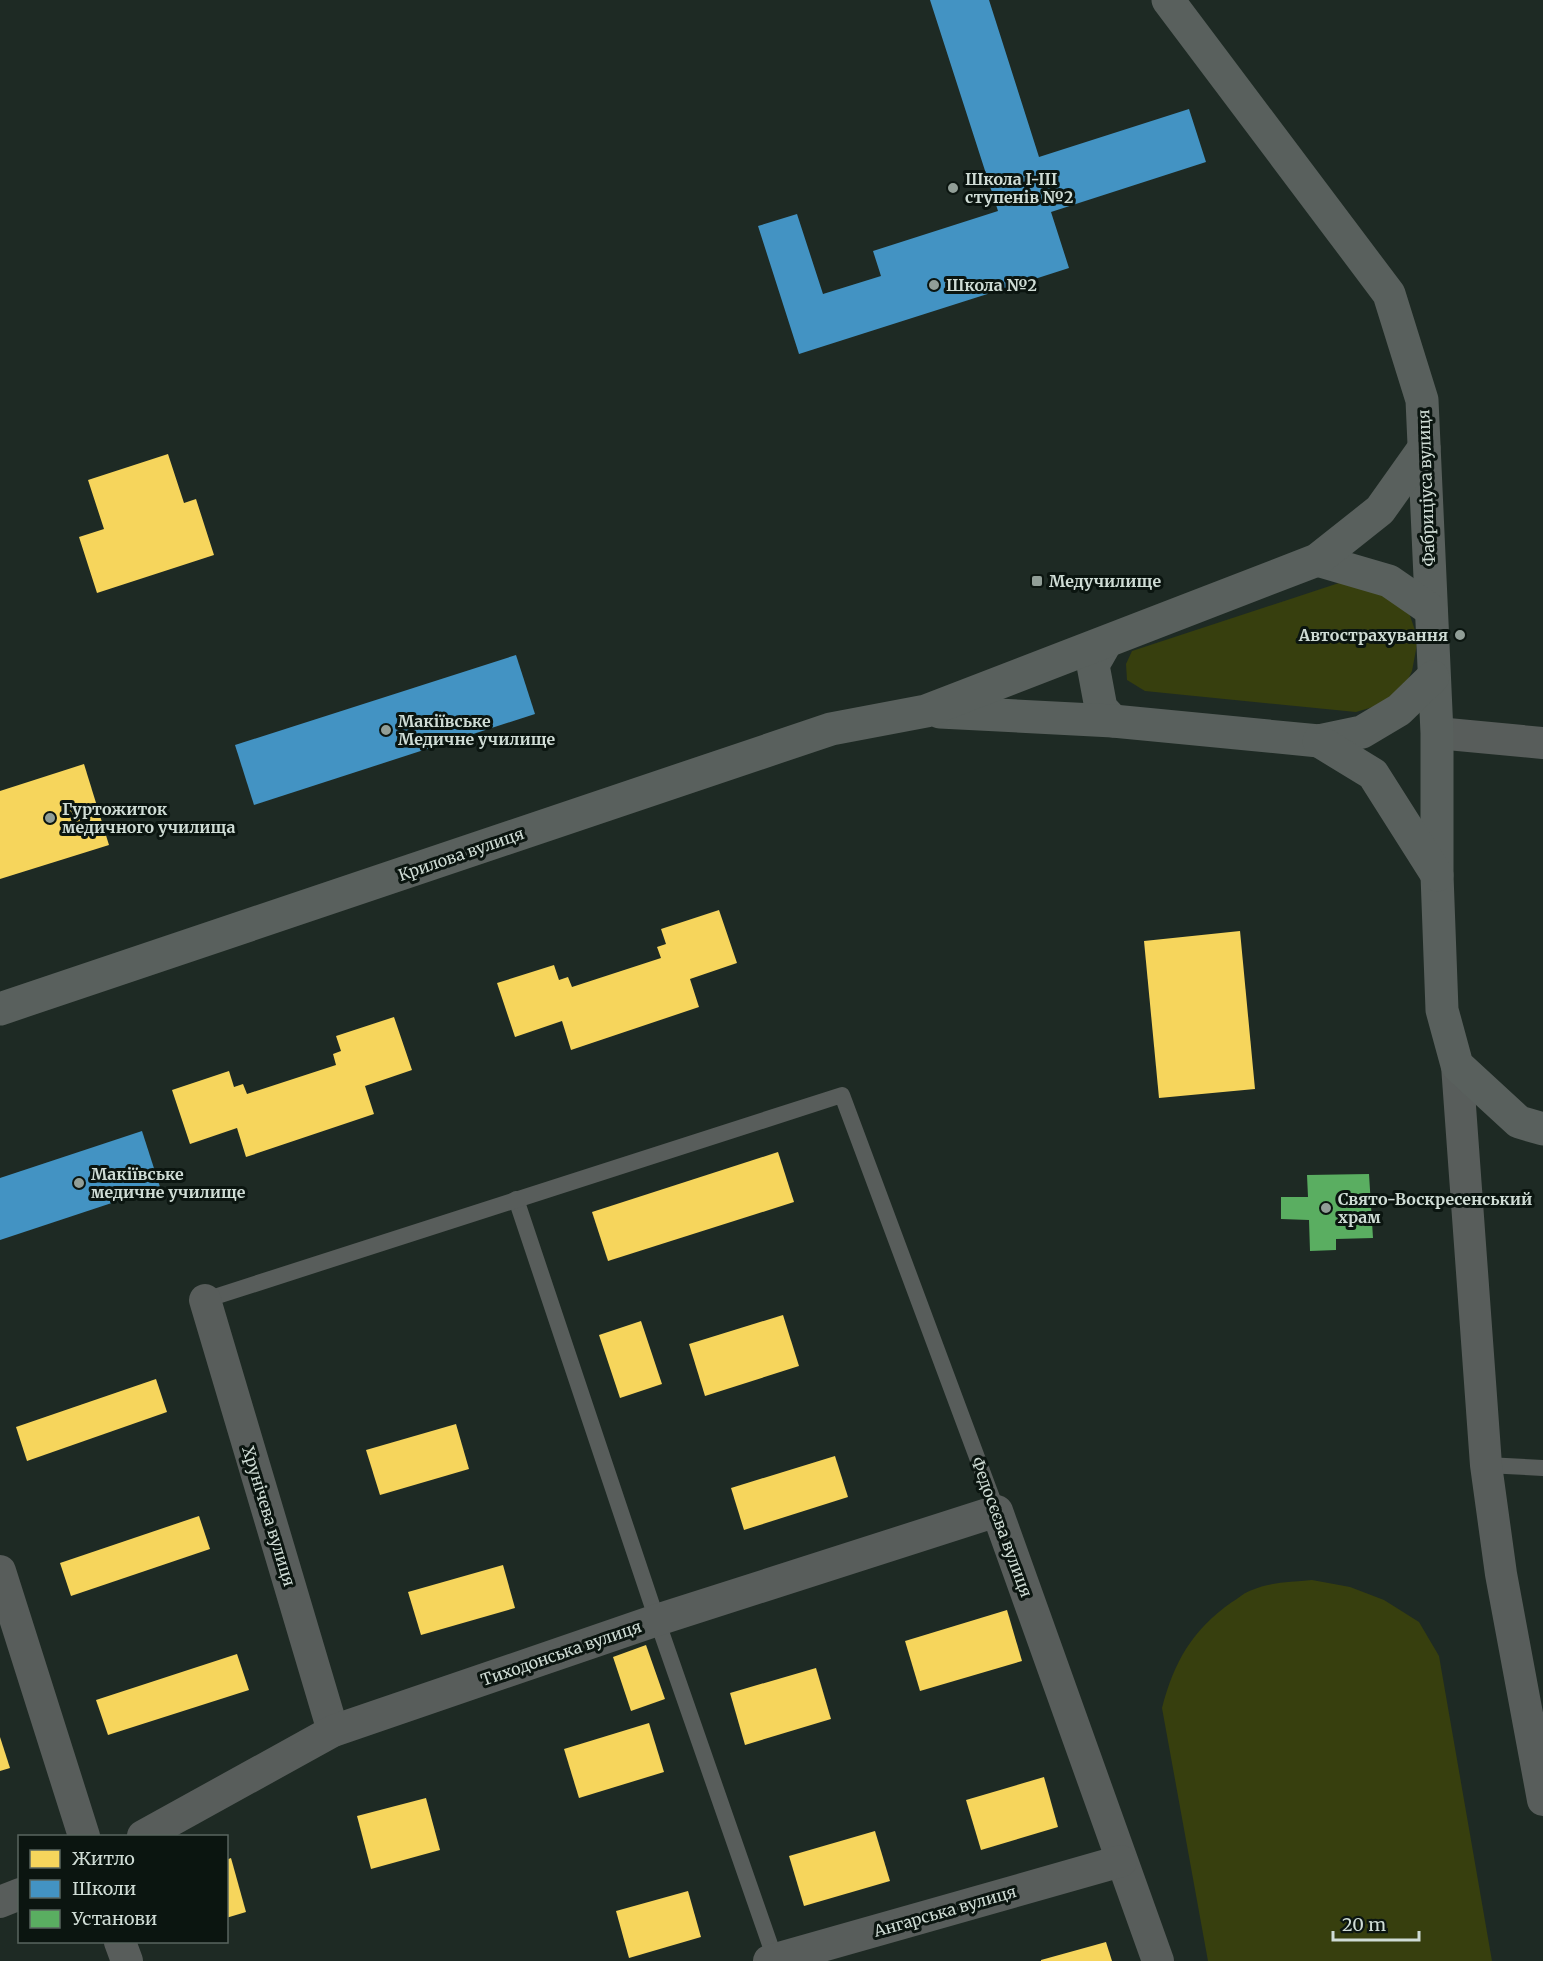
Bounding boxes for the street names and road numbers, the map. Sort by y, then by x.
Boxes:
street label: Фабриціуса вулиця [1413,409,1439,567]
street label: Крилова вулиця [395,823,527,885]
street label: Хрунічева вулиця [238,1443,300,1589]
street label: Федосєєва вулиця [967,1454,1037,1600]
street label: Тиходонська вулиця [478,1616,644,1690]
street label: Ангарська вулиця [870,1881,1019,1941]

